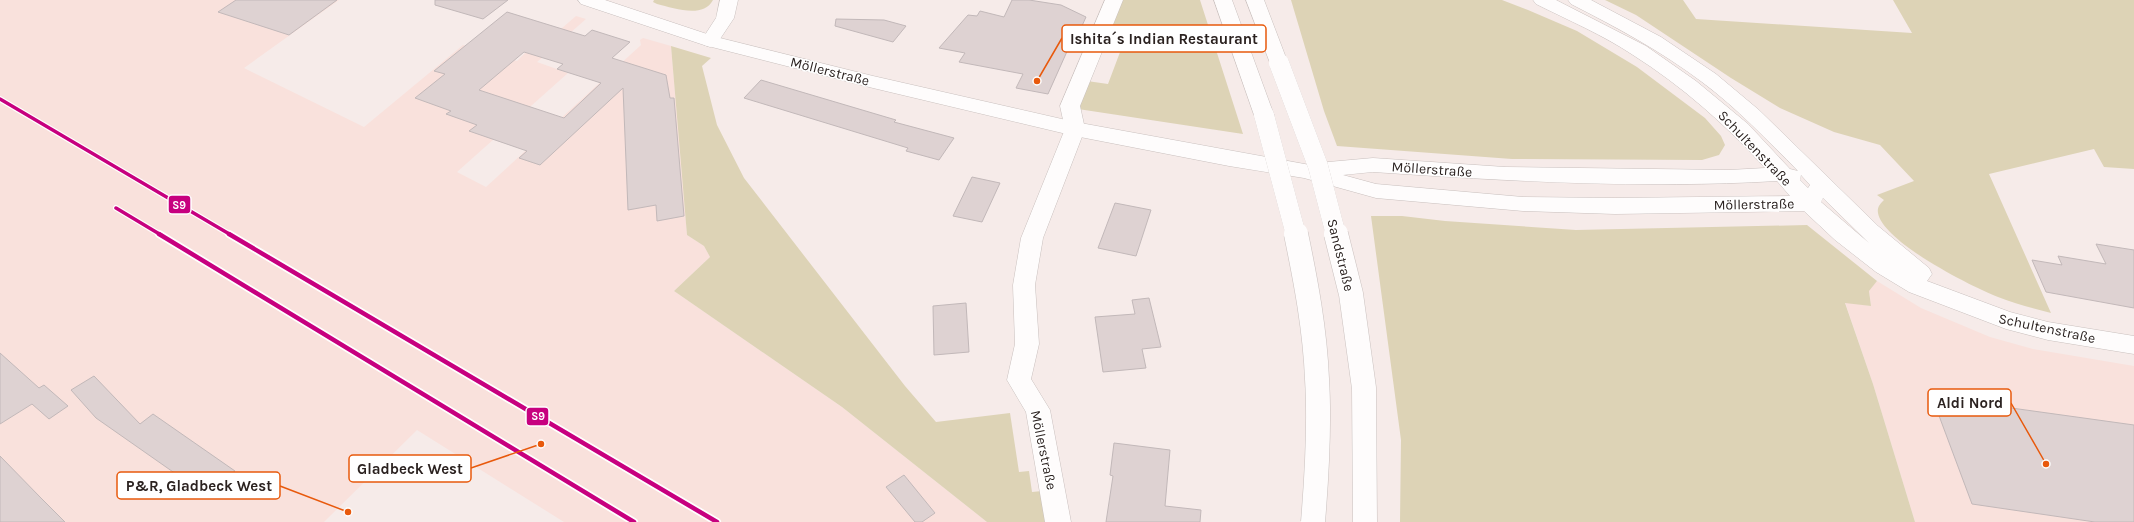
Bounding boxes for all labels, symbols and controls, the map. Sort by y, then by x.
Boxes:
callout: Ishita´s Indian Restaurant [1062,25,1266,52]
text: Ishita´s Indian Restaurant [1070,30,1258,48]
street label: Möllerstraße [789,53,871,90]
street label: Schultenstraße [1714,107,1795,190]
street label: Möllerstraße [1391,158,1473,181]
line badge: S9 [168,195,191,214]
street label: Möllerstraße [1713,195,1795,214]
text: S9 [172,199,186,212]
street label: Sandstraße [1323,217,1358,293]
street label: Schultenstraße [1997,310,2097,347]
callout: Aldi Nord [1928,389,2011,416]
text: Aldi Nord [1937,394,2003,412]
line badge: S9 [526,407,549,426]
street label: Möllerstraße [1027,409,1060,491]
text: S9 [531,410,545,423]
callout: Gladbeck West [349,455,471,482]
text: Gladbeck West [357,460,463,478]
callout: P&R, Gladbeck West [117,472,280,499]
text: P&R, Gladbeck West [126,477,272,495]

